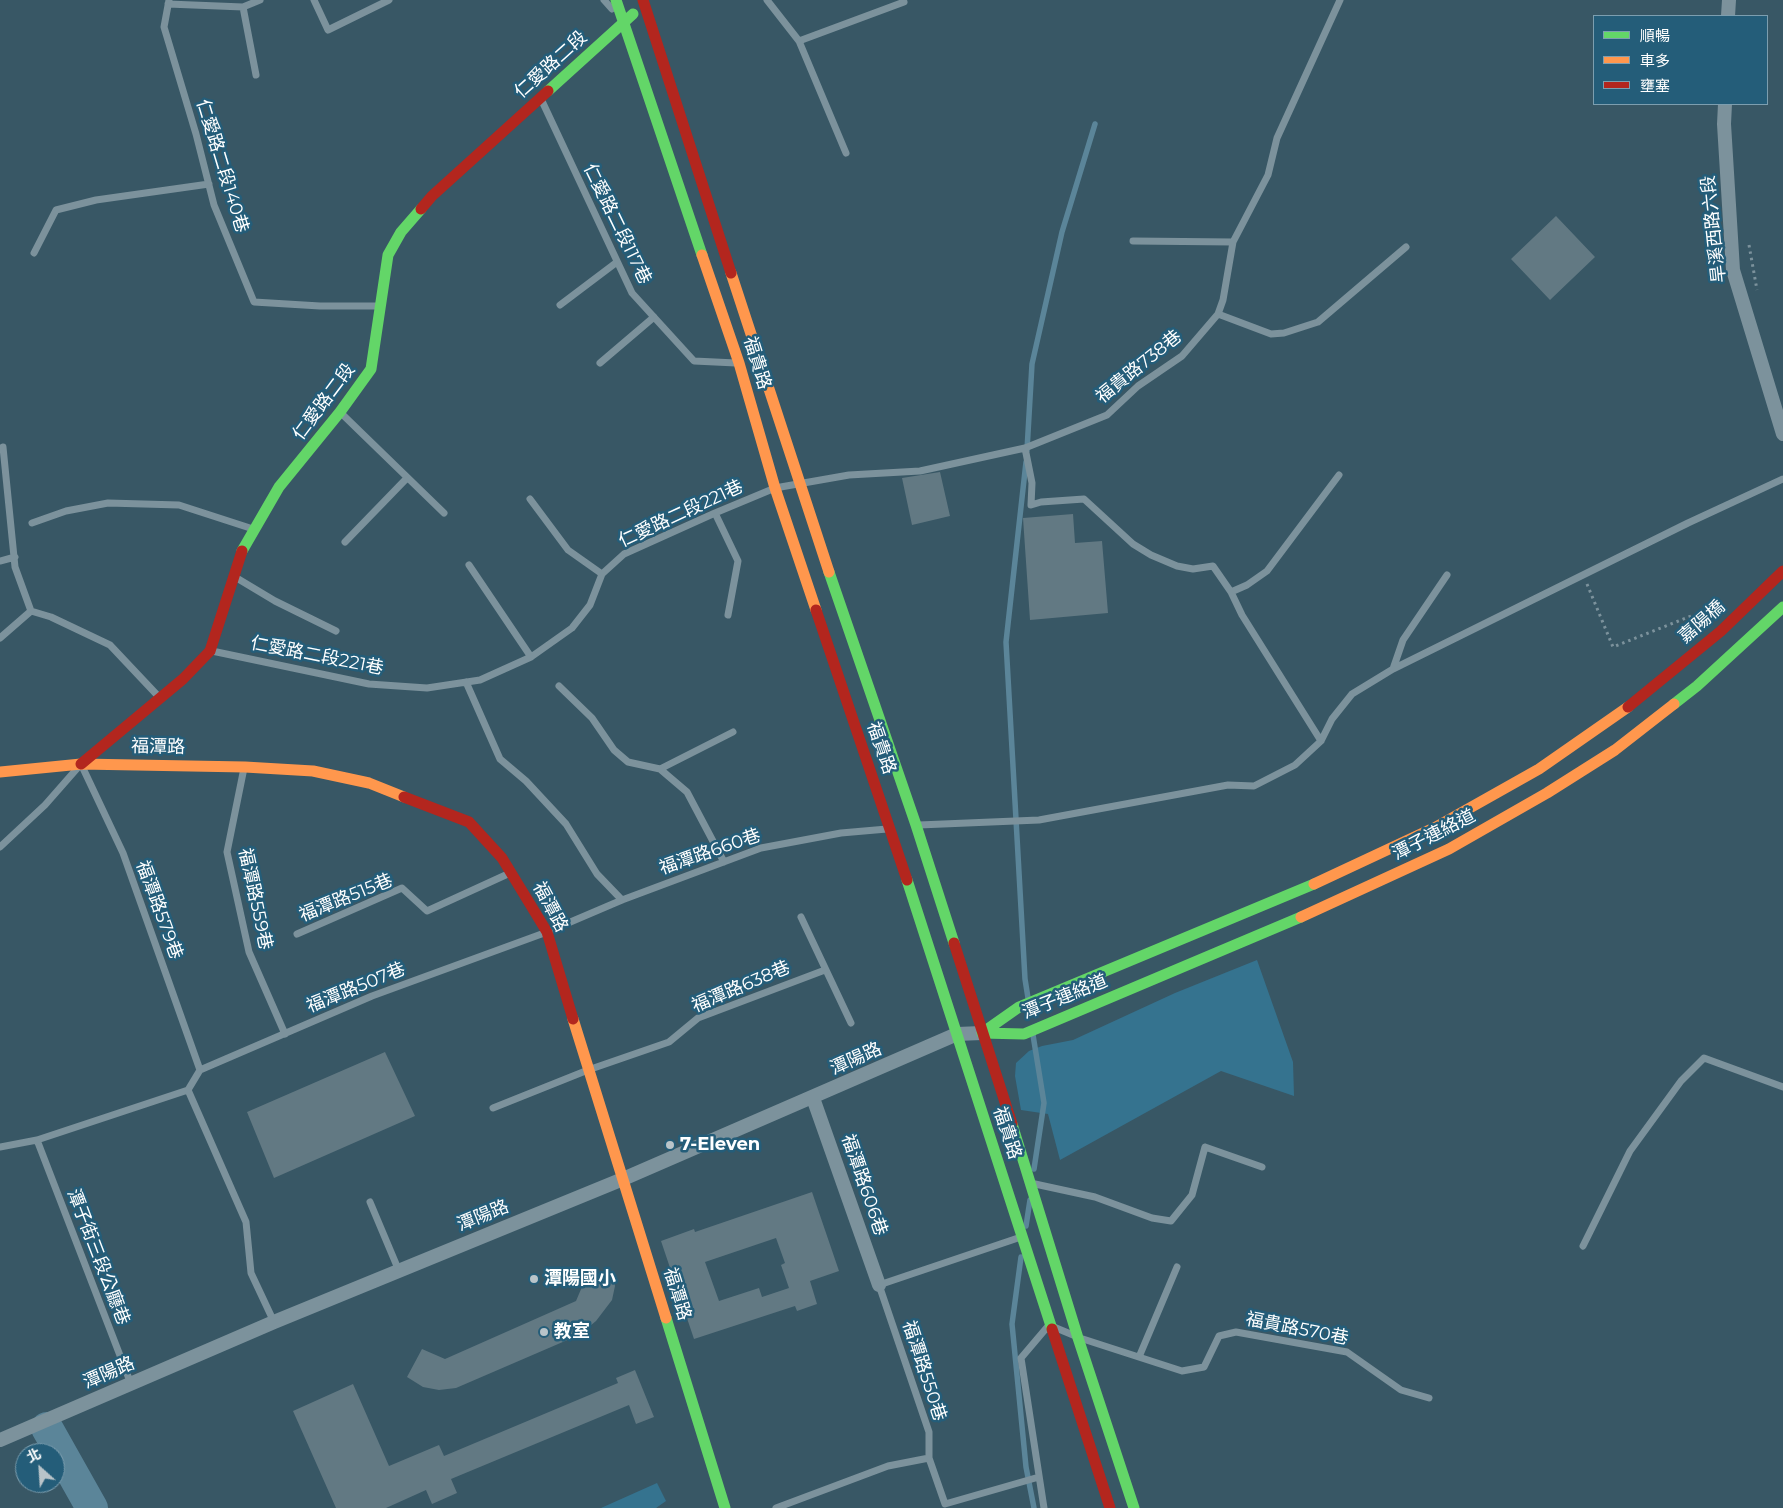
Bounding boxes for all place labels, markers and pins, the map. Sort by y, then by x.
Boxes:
place label: 7-Eleven [680,1134,760,1156]
marker: 7-Eleven [664,1139,676,1151]
place label: 潭陽國小 [544,1268,616,1290]
marker: 潭陽國小 [528,1273,540,1285]
place label: 教室 [554,1321,590,1343]
marker: 教室 [538,1326,550,1338]

